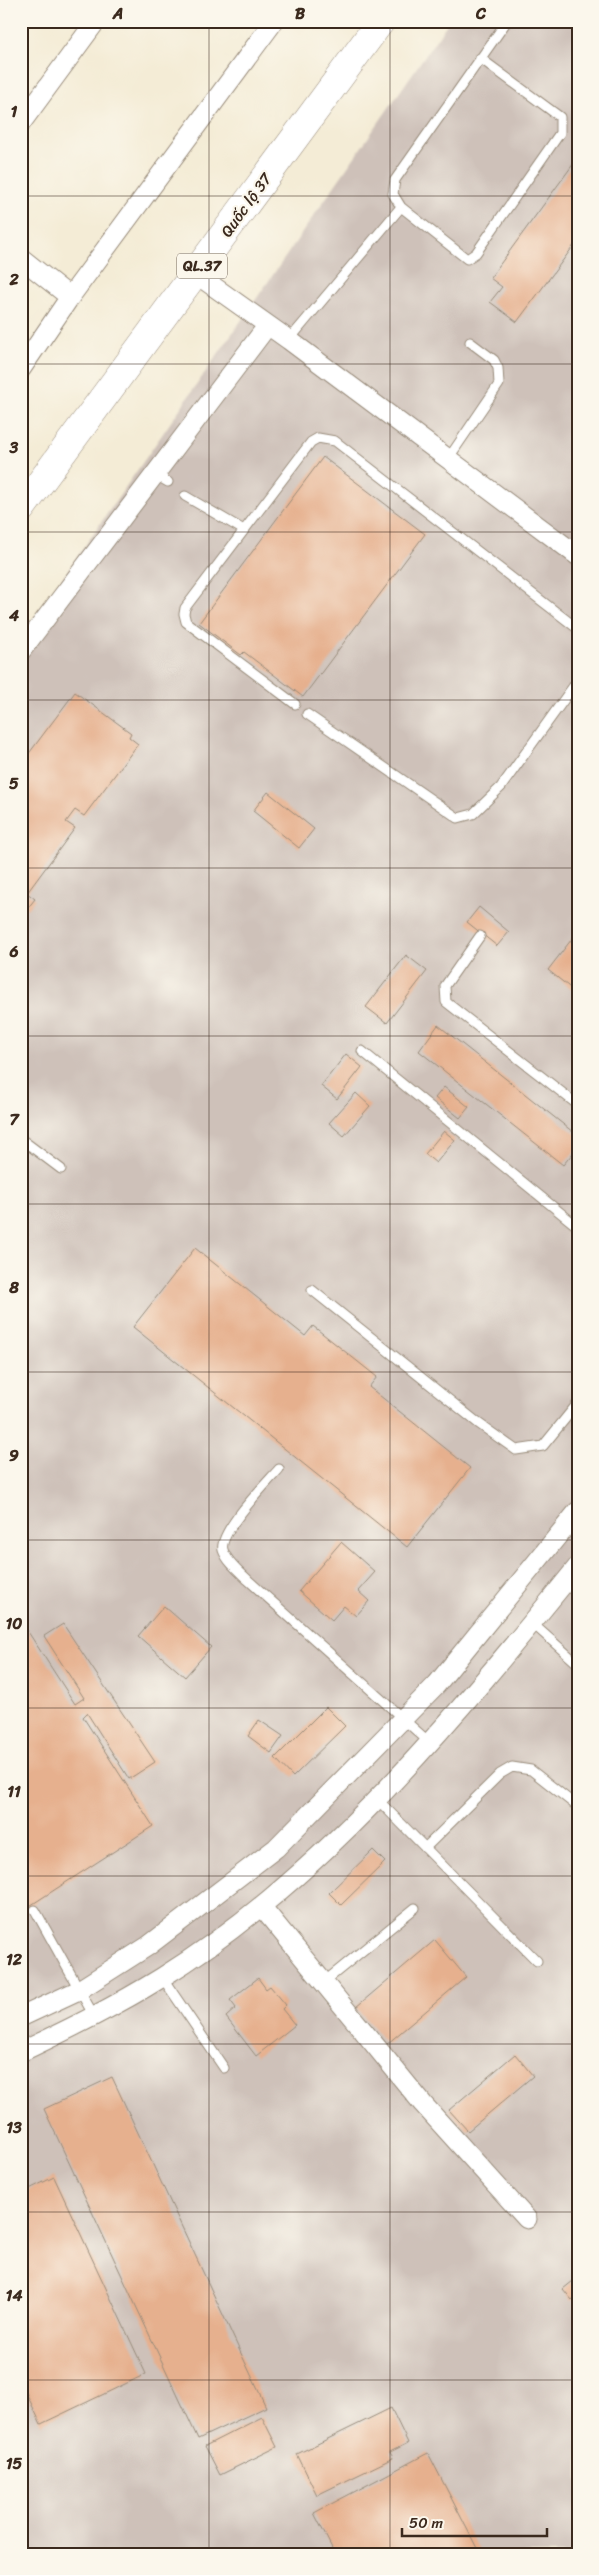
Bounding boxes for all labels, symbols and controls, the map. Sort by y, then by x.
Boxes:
text: A [112,0,123,28]
text: B [295,0,306,28]
text: C [475,0,487,28]
text: 1 [11,97,18,126]
street label: Quốc lộ 37 [213,166,280,243]
road number: QL.37 [177,254,227,278]
text: 2 [8,265,19,294]
text: 3 [9,433,19,462]
text: 4 [8,601,19,630]
text: 5 [9,769,19,798]
text: 6 [8,937,19,966]
text: 7 [9,1105,20,1134]
text: 8 [8,1273,19,1302]
text: 9 [9,1441,19,1470]
text: 10 [6,1609,22,1638]
text: 11 [7,1777,21,1806]
text: 12 [6,1945,23,1974]
text: 13 [6,2113,22,2142]
text: 14 [6,2281,22,2310]
text: 15 [6,2449,23,2478]
scale bar [402,2505,546,2537]
text: 50 m [409,2510,444,2536]

